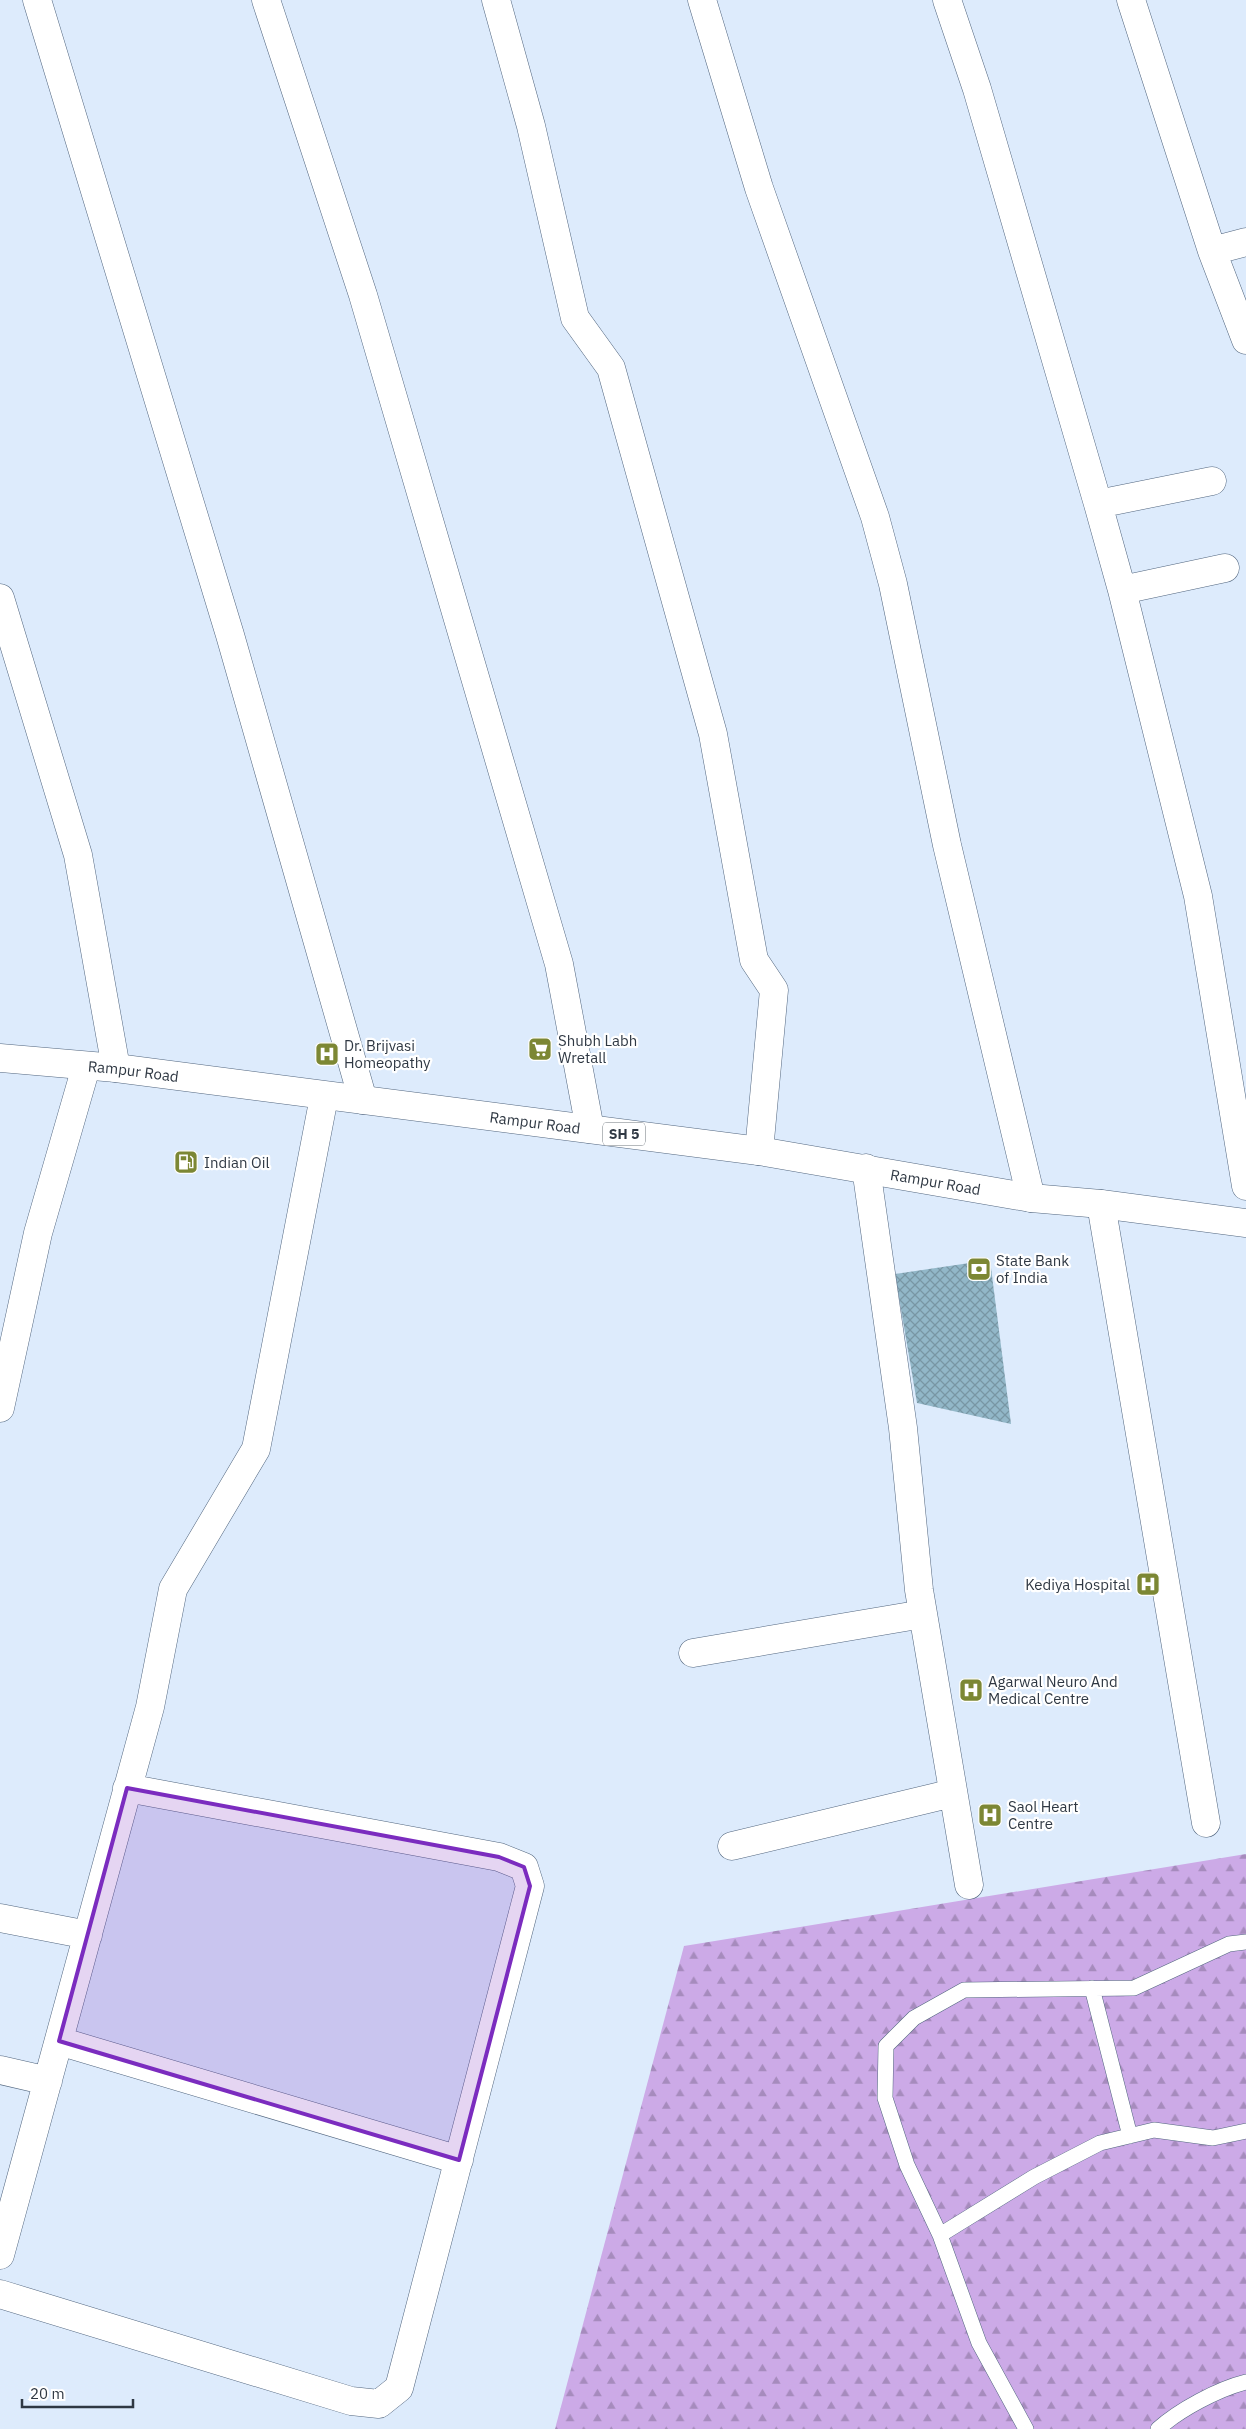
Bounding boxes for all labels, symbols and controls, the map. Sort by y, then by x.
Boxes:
place label: Shubh Labh Wretall [558,1031,637,1067]
place label: Dr. Brijvasi Homeopathy [344,1036,431,1072]
supermarket icon: Shubh Labh Wretall [527,1036,553,1062]
hospital icon: Dr. Brijvasi Homeopathy [314,1041,340,1067]
street label: Rampur Road [87,1056,180,1086]
street label: Rampur Road [489,1107,582,1137]
road number: SH 5 [603,1122,645,1146]
fuel station icon: Indian Oil [173,1149,199,1175]
place label: Indian Oil [204,1153,270,1172]
street label: Rampur Road [889,1164,982,1199]
place label: State Bank of India [996,1251,1069,1287]
bank icon: State Bank of India [966,1256,992,1282]
hospital icon: Kediya Hospital [1135,1571,1161,1597]
place label: Kediya Hospital [1025,1575,1130,1594]
place label: Agarwal Neuro And Medical Centre [988,1672,1118,1708]
hospital icon: Agarwal Neuro And Medical Centre [958,1677,984,1703]
place label: Saol Heart Centre [1008,1797,1078,1833]
hospital icon: Saol Heart Centre [977,1802,1003,1828]
scale bar [22,2376,134,2408]
text: 20 m [30,2384,65,2403]

